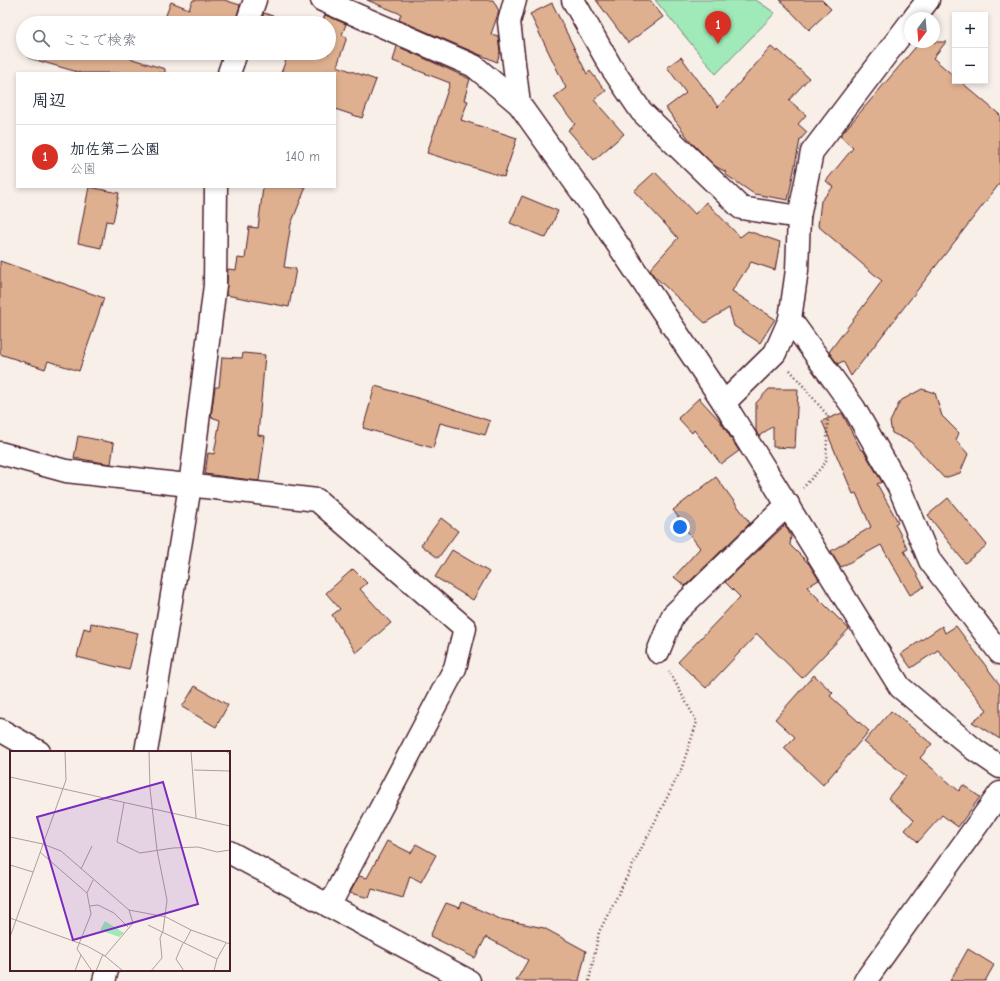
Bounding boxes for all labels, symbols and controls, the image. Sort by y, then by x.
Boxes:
pin: 1 [705,11,731,44]
north arrow [904,12,940,48]
map controls [952,12,988,84]
button: + [952,12,988,48]
search box [16,16,336,60]
icon: search [30,27,52,49]
text: ここで検索 [62,31,137,49]
button: − [952,48,988,84]
text: 周辺 [32,91,66,110]
text: 加佐第二公園 [70,140,160,158]
text: 1 [42,149,48,164]
text: 140 m [286,149,320,164]
text: 公園 [70,161,96,176]
your location [670,517,690,537]
inset map [10,751,230,971]

